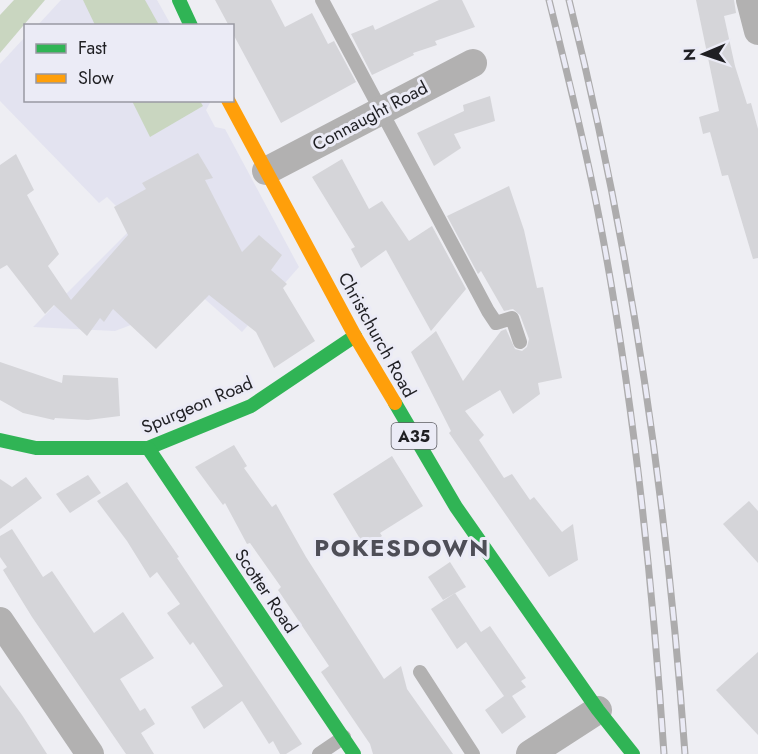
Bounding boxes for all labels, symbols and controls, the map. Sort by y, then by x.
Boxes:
legend [24,24,234,102]
north arrow [674,24,734,84]
text: Fast [78,35,107,61]
text: N [678,48,701,61]
text: Slow [78,65,115,91]
street label: Connaught Road [308,75,432,157]
street label: Christchurch Road [332,268,422,402]
street label: Spurgeon Road [137,370,257,440]
road number: A35 [392,423,436,449]
district label: POKESDOWN [314,530,490,565]
street label: Scotter Road [228,544,304,638]

